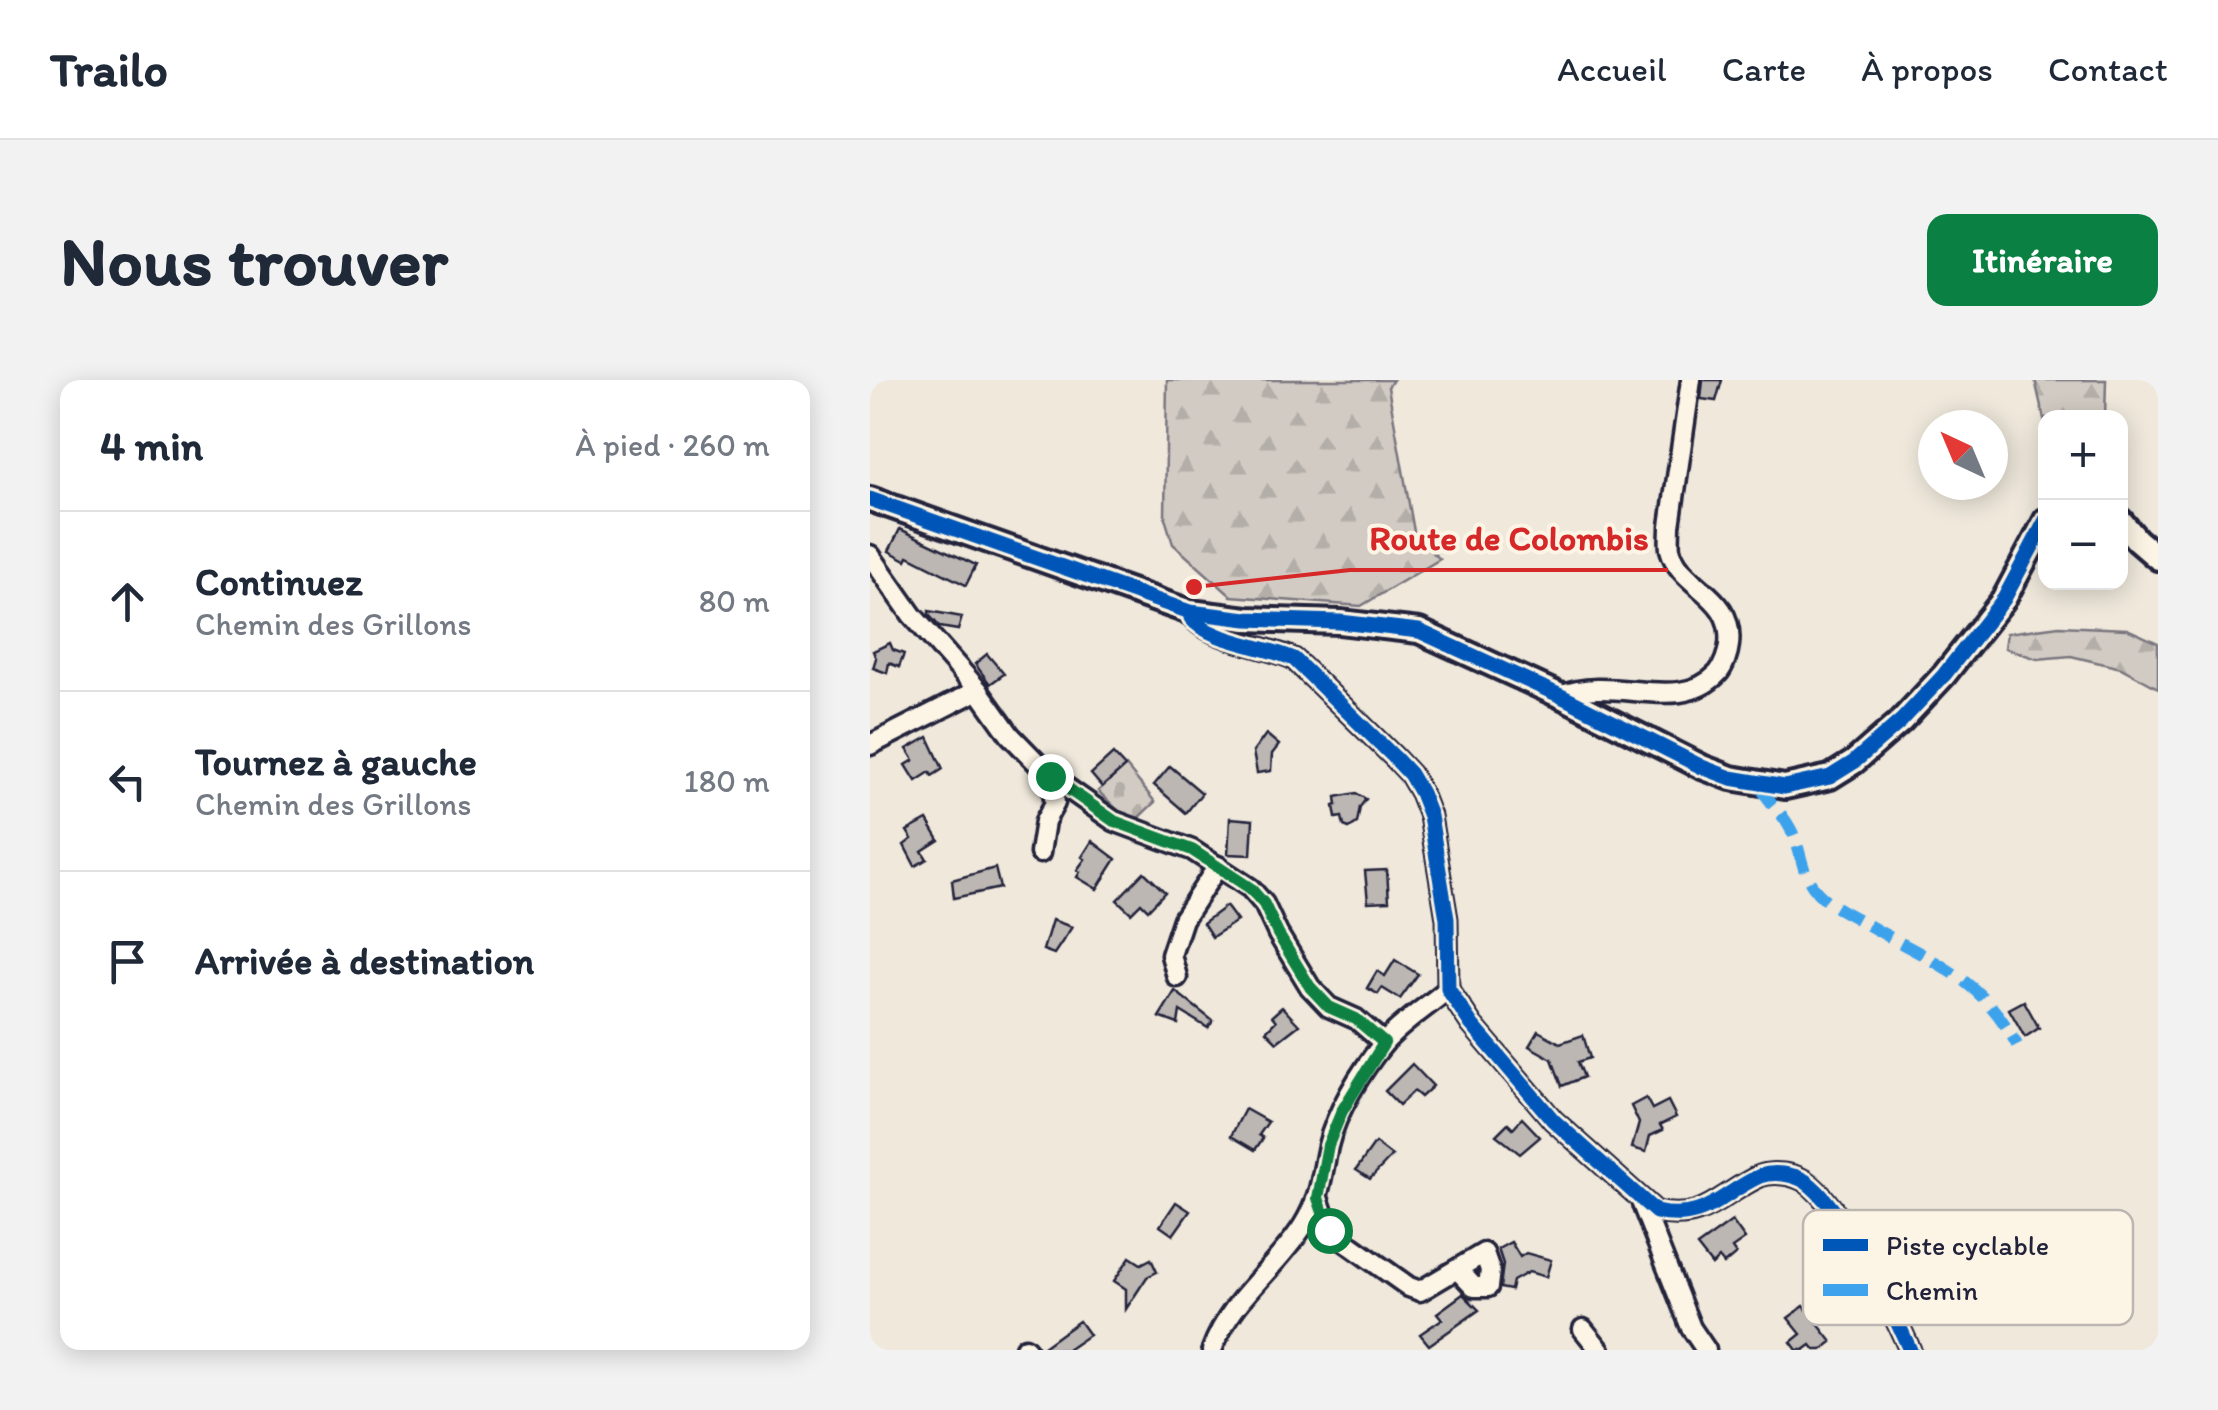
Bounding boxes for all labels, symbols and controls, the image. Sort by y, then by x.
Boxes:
text: Trailo [50,40,168,98]
text: Accueil [1557,48,1667,90]
text: Carte [1722,48,1806,90]
text: À propos [1861,48,1993,90]
text: Contact [2048,48,2168,90]
button: Itinéraire [1927,214,2158,306]
text: Nous trouver [60,218,448,303]
north arrow [1918,410,2008,500]
map controls [2038,410,2128,590]
button: + [2038,410,2128,500]
text: 4 min [100,420,203,471]
text: À pied · 260 m [575,426,770,464]
button: − [2038,500,2128,590]
callout: Route de Colombis [1350,505,1668,570]
text: Route de Colombis [1369,517,1649,559]
text: Continuez [195,559,363,605]
icon: ahead [100,574,155,629]
text: 80 m [699,582,770,620]
text: Chemin des Grillons [195,605,472,643]
text: Tournez à gauche [195,739,477,785]
icon: left [100,754,155,809]
route end [1028,754,1074,800]
text: 180 m [684,762,770,800]
text: Chemin des Grillons [195,785,472,823]
icon: arrive [100,934,155,989]
text: Arrivée à destination [195,938,534,984]
route start [1307,1208,1353,1254]
legend [1803,1210,2133,1325]
text: Piste cyclable [1886,1228,2049,1262]
text: Chemin [1886,1273,1978,1307]

